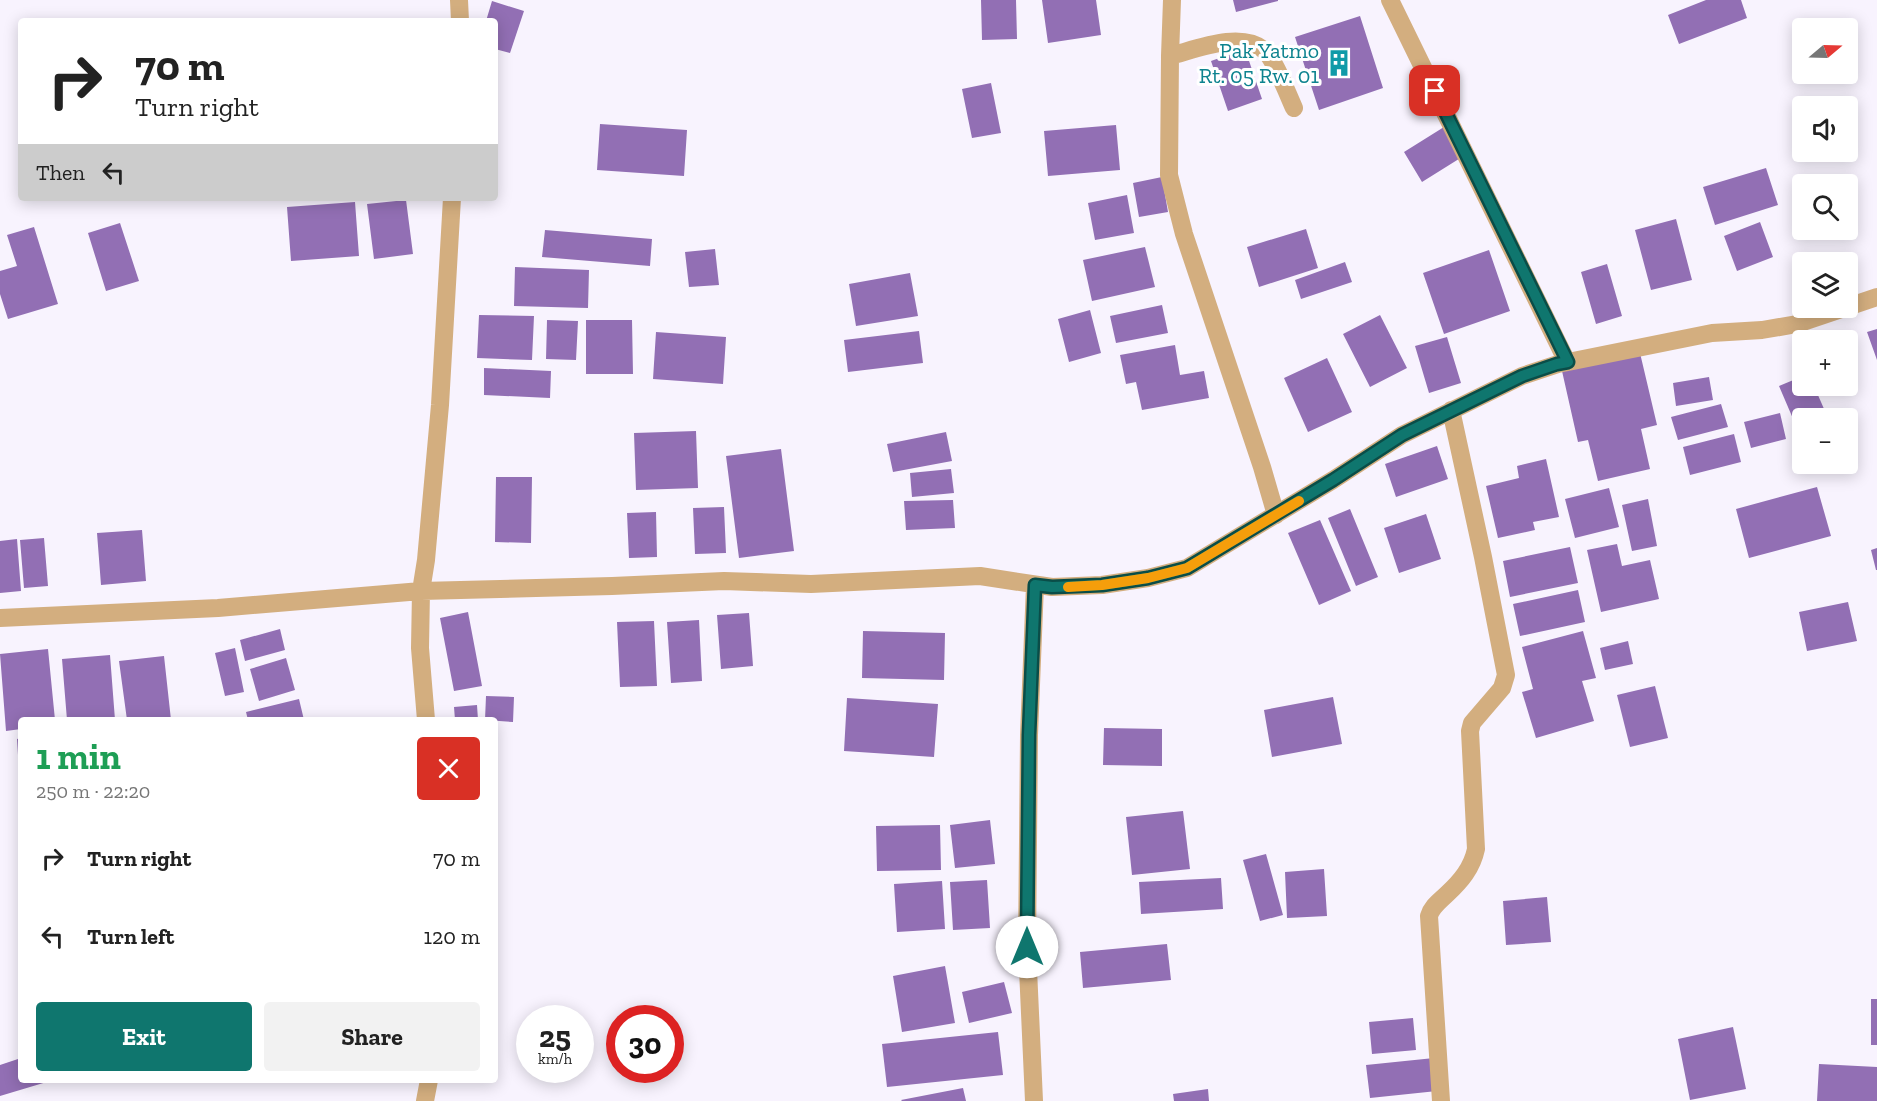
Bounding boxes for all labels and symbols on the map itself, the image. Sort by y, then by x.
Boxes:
north arrow [1792,18,1858,84]
place label: Pak Yatmo Rt. 05 Rw. 01 [1199,37,1320,89]
building icon: Pak Yatmo Rt. 05 Rw. 01 [1324,48,1354,78]
pin [1409,65,1460,116]
position arrow [995,915,1059,979]
speed limit sign: 30 [606,1005,684,1083]

